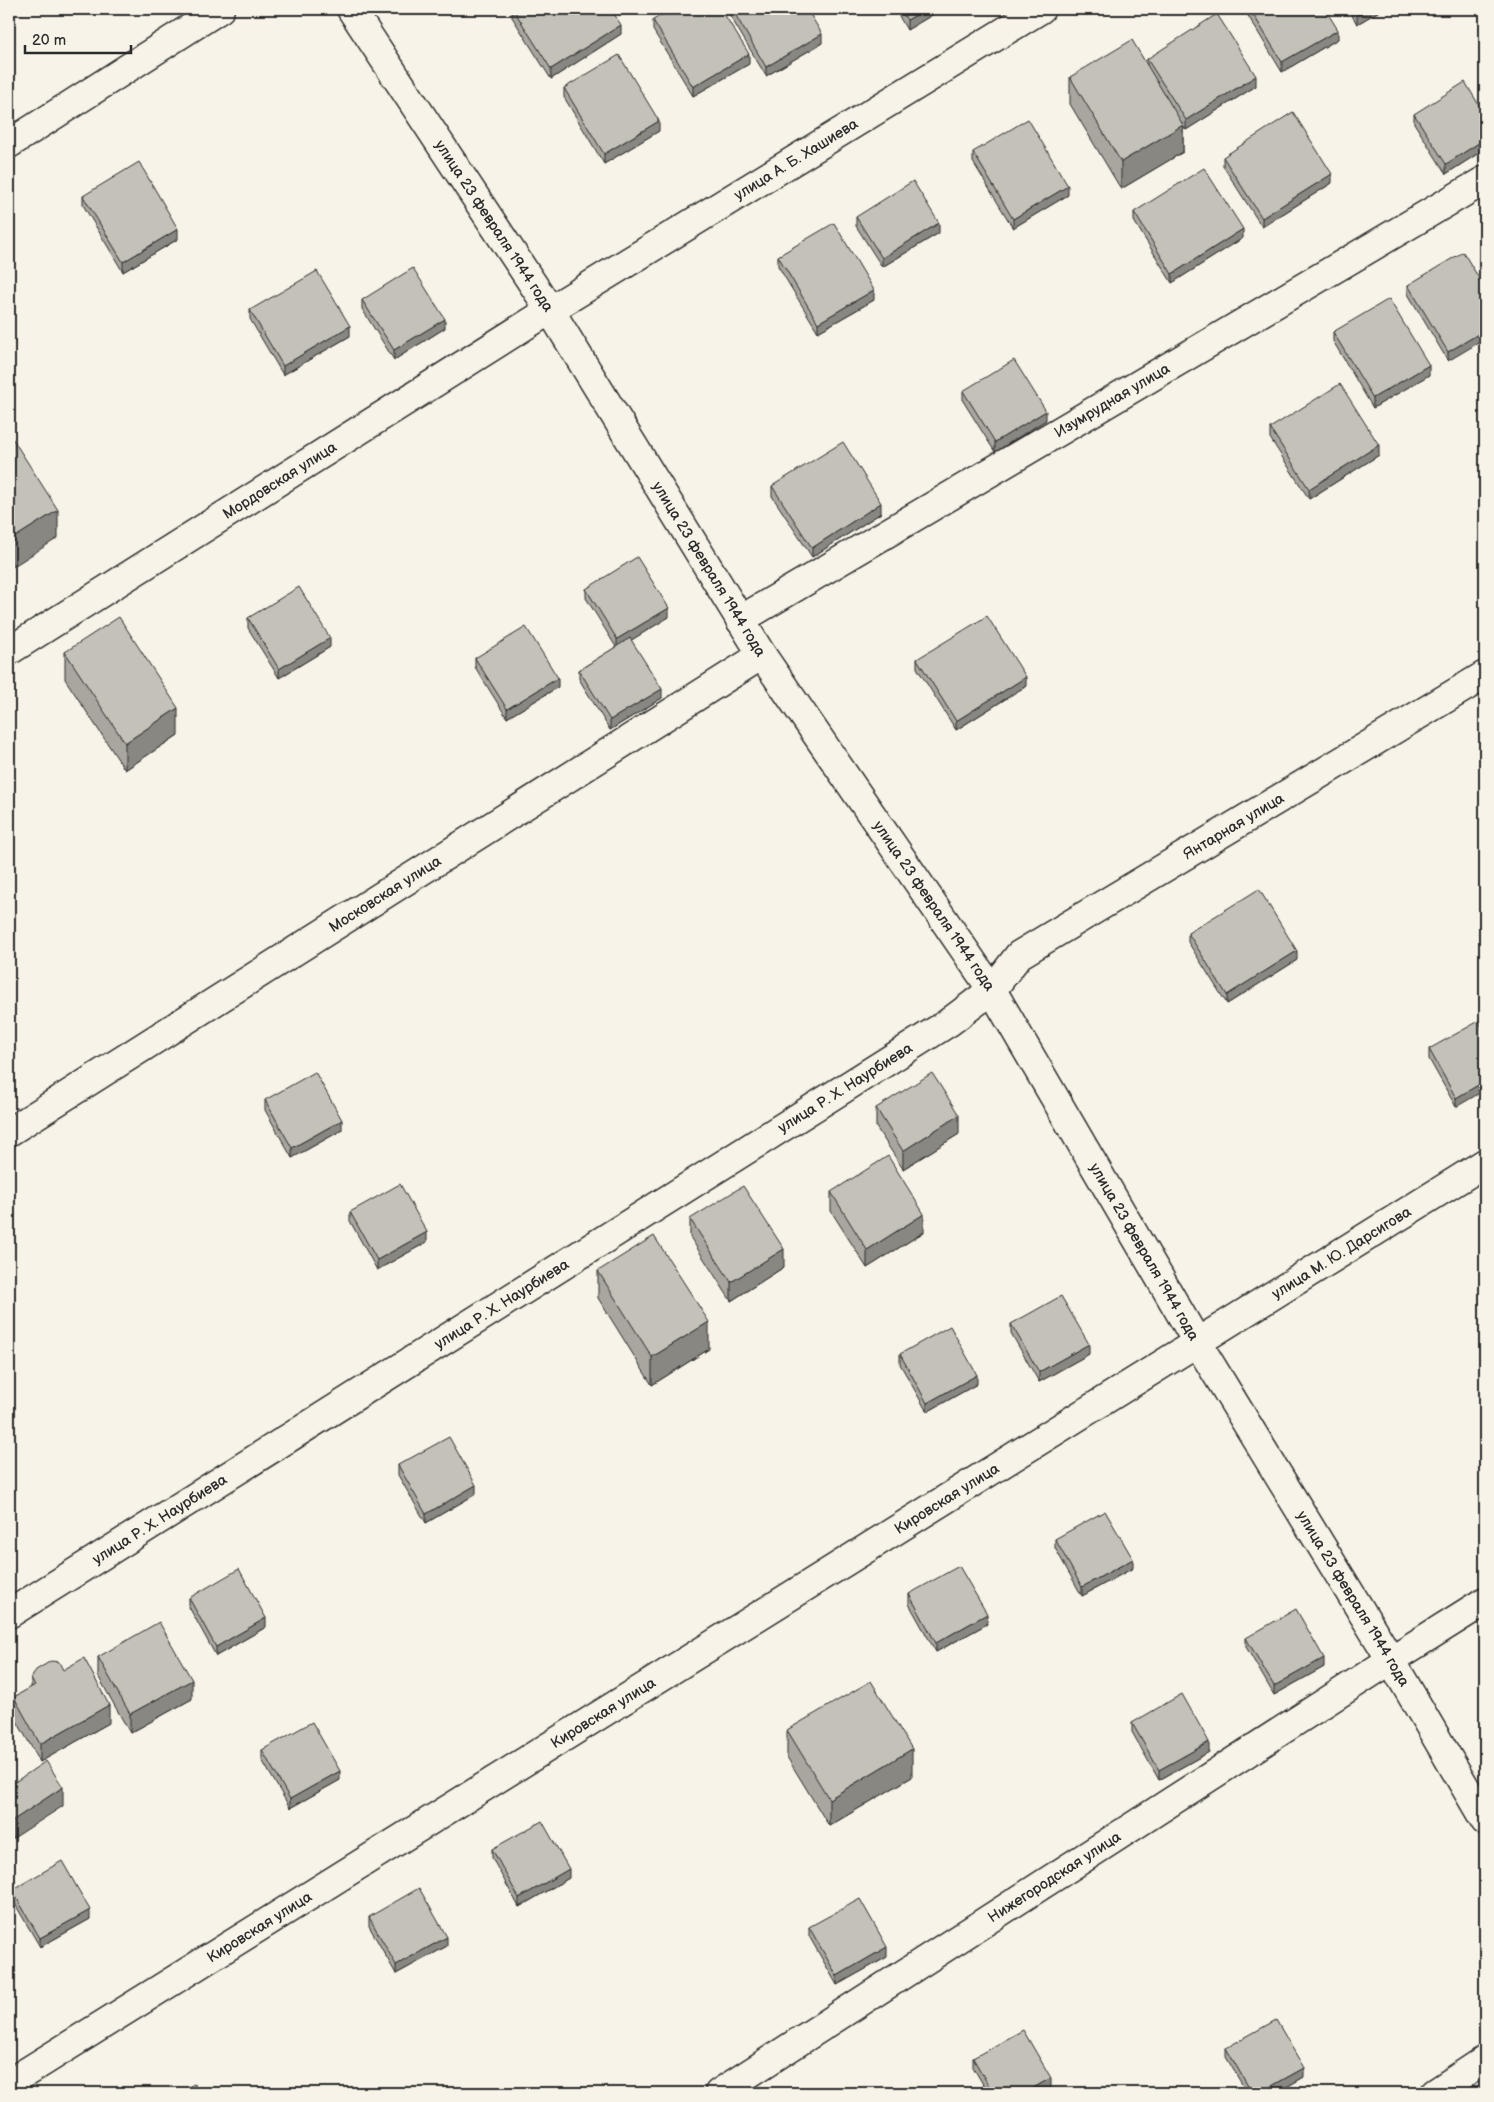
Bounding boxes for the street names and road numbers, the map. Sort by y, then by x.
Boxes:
street label: улица А. Б. Хашиева [731,114,862,205]
street label: улица 23 февраля 1944 года [430,137,558,316]
street label: Изумрудная улица [1051,359,1174,442]
street label: Мордовская улица [219,438,341,524]
street label: улица 23 февраля 1944 года [648,478,770,661]
street label: Янтарная улица [1180,789,1288,864]
street label: улица 23 февраля 1944 года [869,817,999,995]
street label: Московская улица [326,852,445,937]
street label: улица Р. Х. Наурбиева [775,1039,916,1138]
street label: улица 23 февраля 1944 года [1085,1160,1203,1344]
street label: улица М. Ю. Дарсигова [1268,1202,1415,1304]
street label: улица Р. Х. Наурбиева [431,1255,573,1354]
street label: Кировская улица [891,1459,1003,1539]
street label: улица Р. Х. Наурбиева [89,1470,231,1569]
street label: улица 23 февраля 1944 года [1292,1508,1414,1690]
street label: Кировская улица [547,1673,659,1753]
street label: Нижегородская улица [985,1827,1125,1927]
street label: Кировская улица [204,1887,316,1967]

